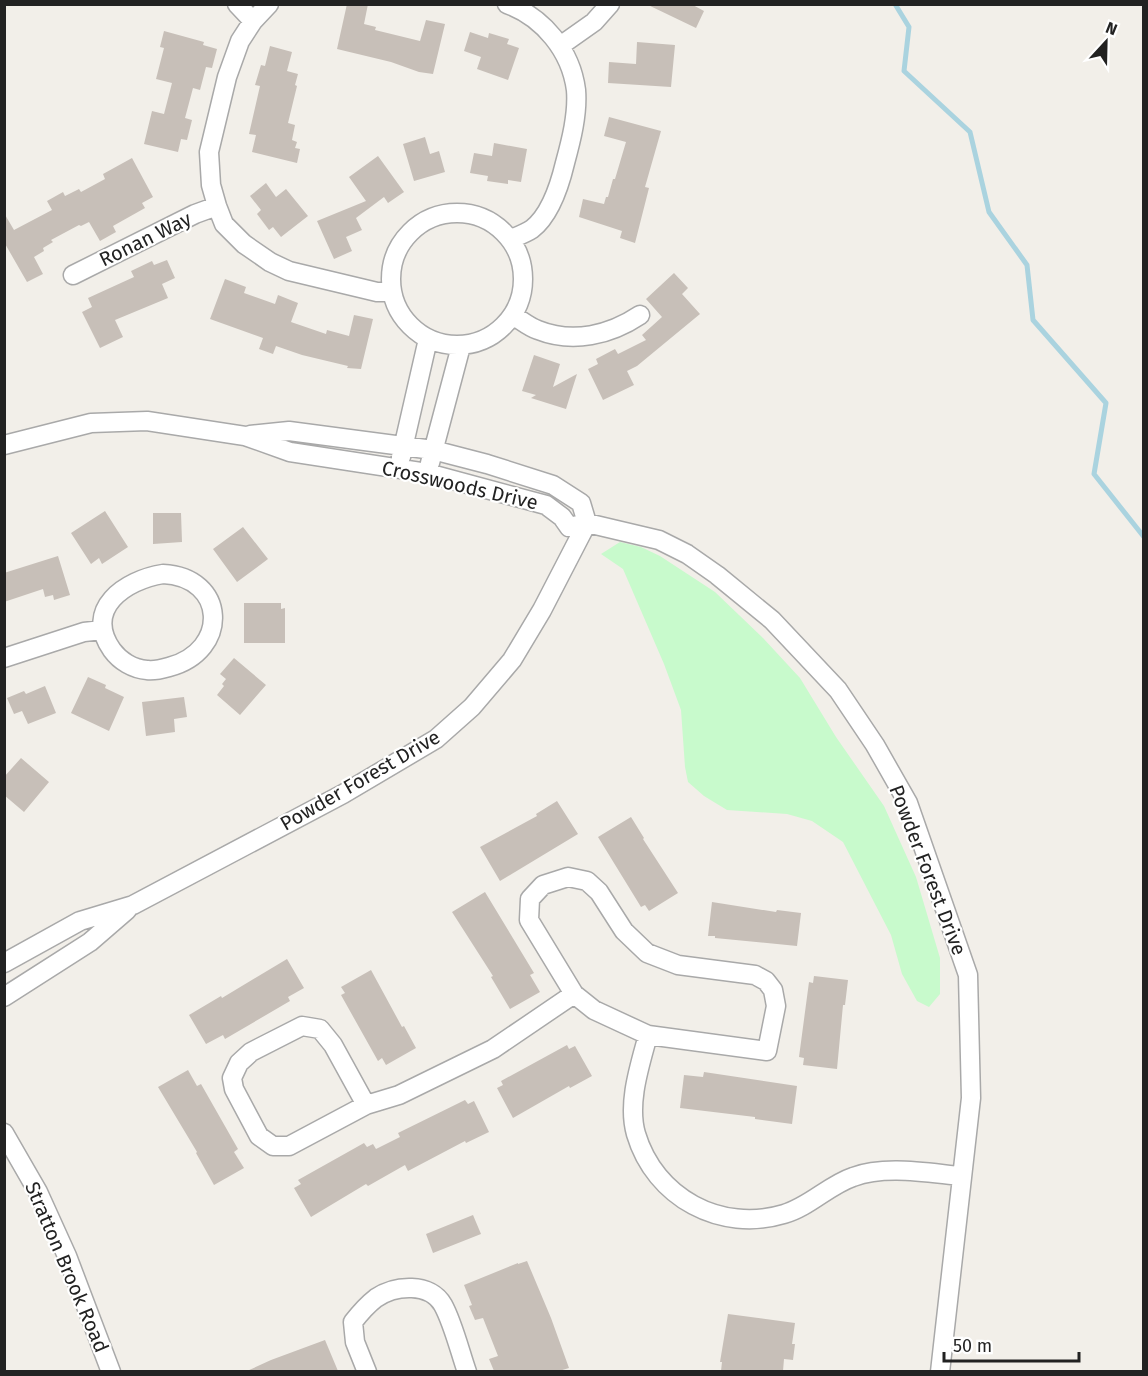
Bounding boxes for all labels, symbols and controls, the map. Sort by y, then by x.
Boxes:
north arrow [1076,12,1136,72]
text: N [1103,18,1120,39]
street label: Ronan Way [95,206,195,272]
street label: Crosswoods Drive [380,455,540,515]
street label: Powder Forest Drive [276,724,444,836]
street label: Powder Forest Drive [884,781,972,959]
street label: Stratton Brook Road [20,1178,114,1356]
scale bar [944,1325,1079,1363]
text: 50 m [953,1335,992,1357]

